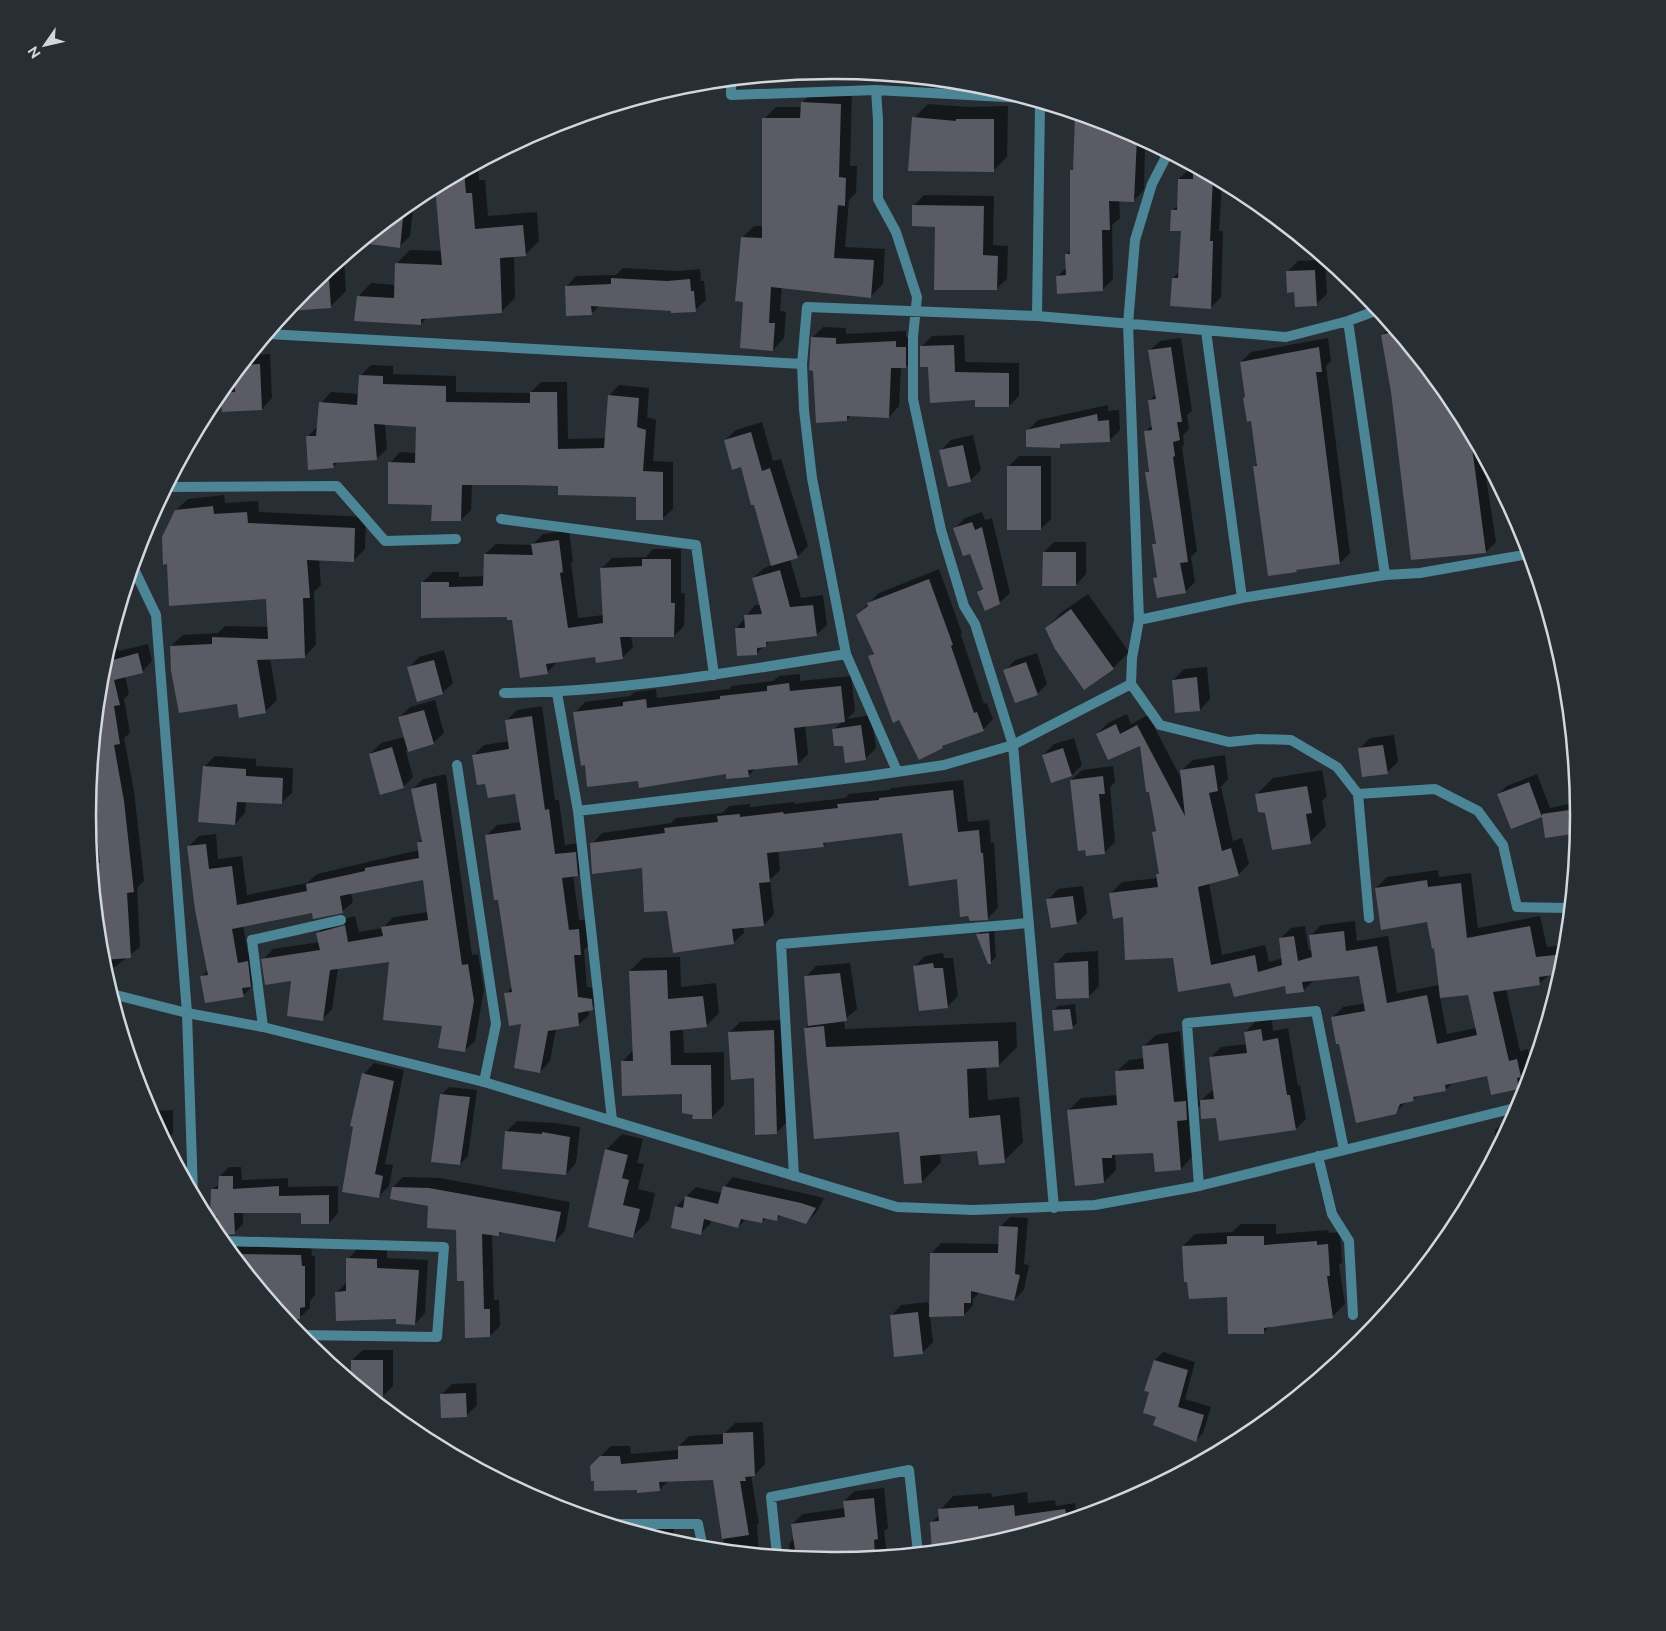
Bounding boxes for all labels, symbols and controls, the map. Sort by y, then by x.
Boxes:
north arrow [20,20,70,70]
text: N [25,43,44,61]

